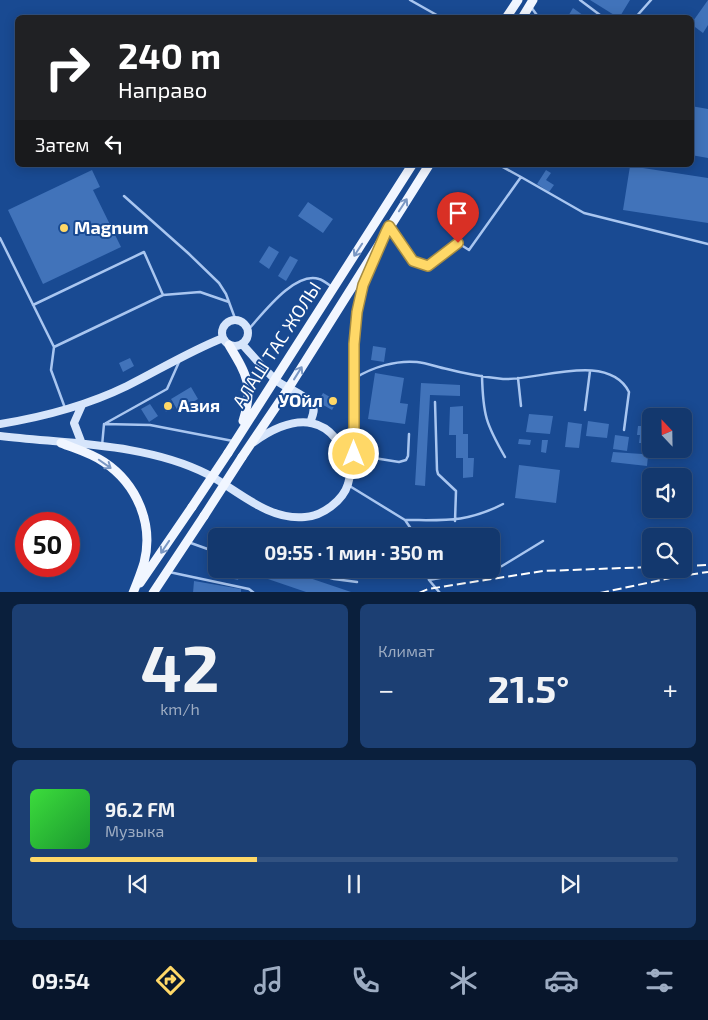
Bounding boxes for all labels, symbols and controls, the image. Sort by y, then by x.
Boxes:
text: 240 m [118,34,221,76]
icon: right [35,35,100,100]
text: Направо [118,76,207,102]
icon: left [100,130,128,158]
text: Затем [35,133,90,156]
pin [437,192,479,243]
one-way arrow [398,199,408,213]
icon: arrive [444,199,472,227]
place label: Magnum [74,216,149,238]
marker: Magnum [58,222,70,234]
one-way arrow [352,243,363,257]
street label: АЛАШ ТАС ЖОЛЫ [227,277,325,412]
one-way arrow [293,366,303,380]
place label: УОйл [278,389,323,411]
place label: Азия [178,394,220,416]
marker: УОйл [327,395,339,407]
marker: Азия [162,400,174,412]
north arrow [642,408,692,458]
map controls [642,408,692,578]
position arrow [327,427,379,479]
one-way arrow [98,459,112,469]
button: sound [642,468,692,518]
speed limit sign: 50 [15,512,80,577]
button: search [642,528,692,578]
one-way arrow [159,540,170,554]
text: 09:55 · 1 мин · 350 m [264,541,444,564]
text: 42 [140,627,220,705]
text: Климат [378,641,435,660]
text: 21.5° [488,665,569,711]
text: − [378,672,394,706]
text: + [663,672,678,706]
text: km/h [160,699,200,718]
text: 96.2 FM [105,798,175,821]
text: Музыка [105,821,164,840]
icon: previous [124,870,152,898]
icon: pause [340,870,368,898]
icon: next [556,870,584,898]
icon: directions [153,963,188,998]
icon: music [251,963,286,998]
icon: phone [348,963,383,998]
icon: climate [446,963,481,998]
icon: car [544,963,579,998]
icon: filters [642,963,677,998]
text: 09:54 [31,967,90,993]

